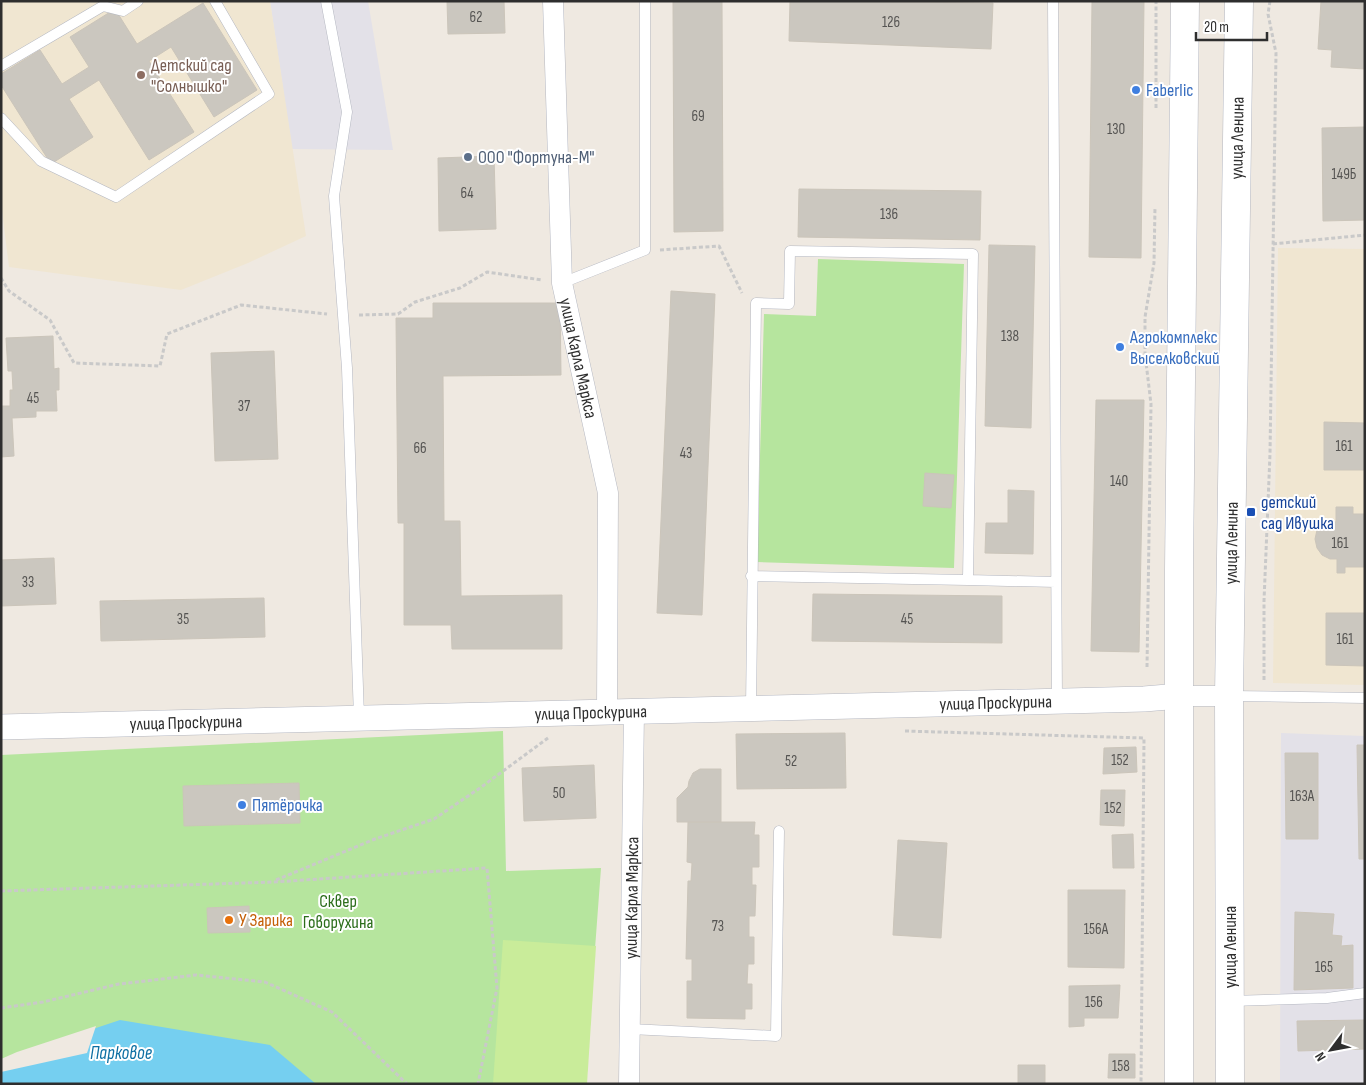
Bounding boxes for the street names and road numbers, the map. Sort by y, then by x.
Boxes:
street label: улица Ленина [1226,97,1248,180]
street label: улица Карла Маркса [555,296,602,420]
street label: улица Ленина [1220,501,1242,584]
street label: улица Проскурина [939,691,1052,715]
street label: улица Проскурина [534,701,647,724]
street label: улица Проскурина [129,711,243,734]
street label: улица Карла Маркса [620,837,643,959]
street label: улица Ленина [1220,906,1241,988]

